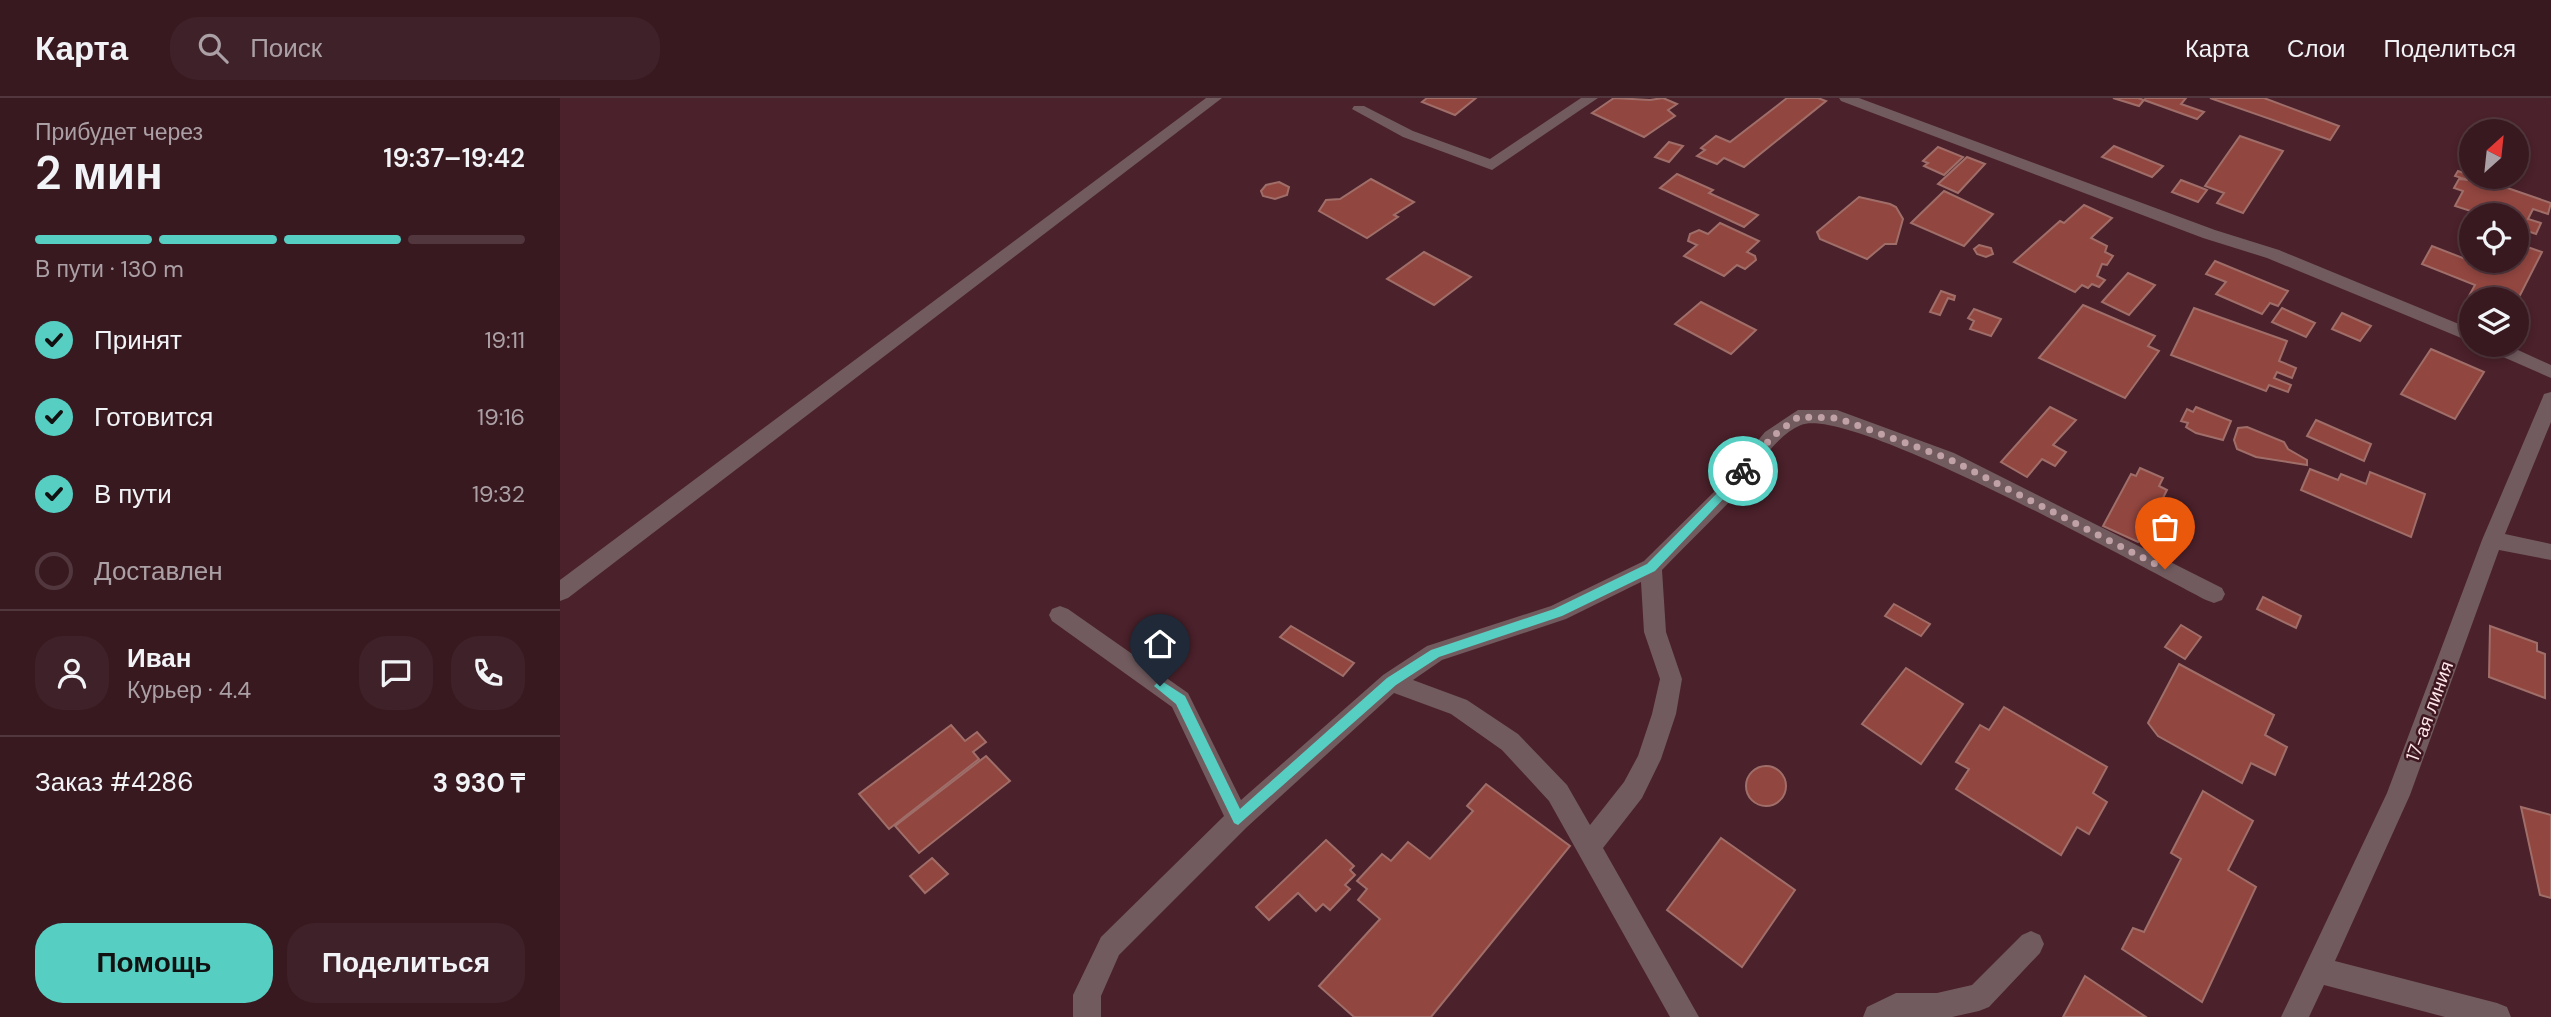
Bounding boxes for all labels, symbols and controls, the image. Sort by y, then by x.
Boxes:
search box [170,17,660,80]
text: Карта [35,27,128,70]
icon: search [194,29,232,67]
text: Поиск [250,31,322,65]
text: Карта [2185,33,2249,64]
text: Слои [2287,33,2345,64]
text: Поделиться [2383,33,2516,64]
text: Прибудет через [35,117,203,147]
north arrow [2459,119,2529,189]
map controls [2459,119,2529,357]
text: 19:37–19:42 [383,141,525,175]
text: 2 мин [35,143,163,203]
button: locate [2459,203,2529,273]
text: В пути · 130 m [35,254,184,284]
button: layers [2459,287,2529,357]
icon: check [35,321,73,359]
text: Принят [94,323,182,357]
text: 19:11 [484,325,525,355]
icon: check [35,398,73,436]
text: Готовится [94,400,213,434]
text: 19:16 [477,402,525,432]
courier [1708,436,1778,506]
icon: bike [1724,452,1762,490]
icon: check [35,475,73,513]
text: В пути [94,477,172,511]
text: 19:32 [472,479,525,509]
pin [2135,497,2195,569]
icon: bag [2146,508,2184,546]
text: Доставлен [94,554,223,588]
pin [1130,614,1190,686]
icon: home [1141,625,1179,663]
button: person [35,636,109,710]
button: chat [359,636,433,710]
button: phone [451,636,525,710]
text: Иван [127,641,192,675]
street label: 17-ая линия [2400,658,2459,765]
text: Курьер · 4.4 [127,675,251,705]
text: Заказ #4286 [35,765,193,799]
text: 3 930 ₸ [433,766,525,800]
button: Помощь [35,923,273,1003]
button: Поделиться [287,923,525,1003]

